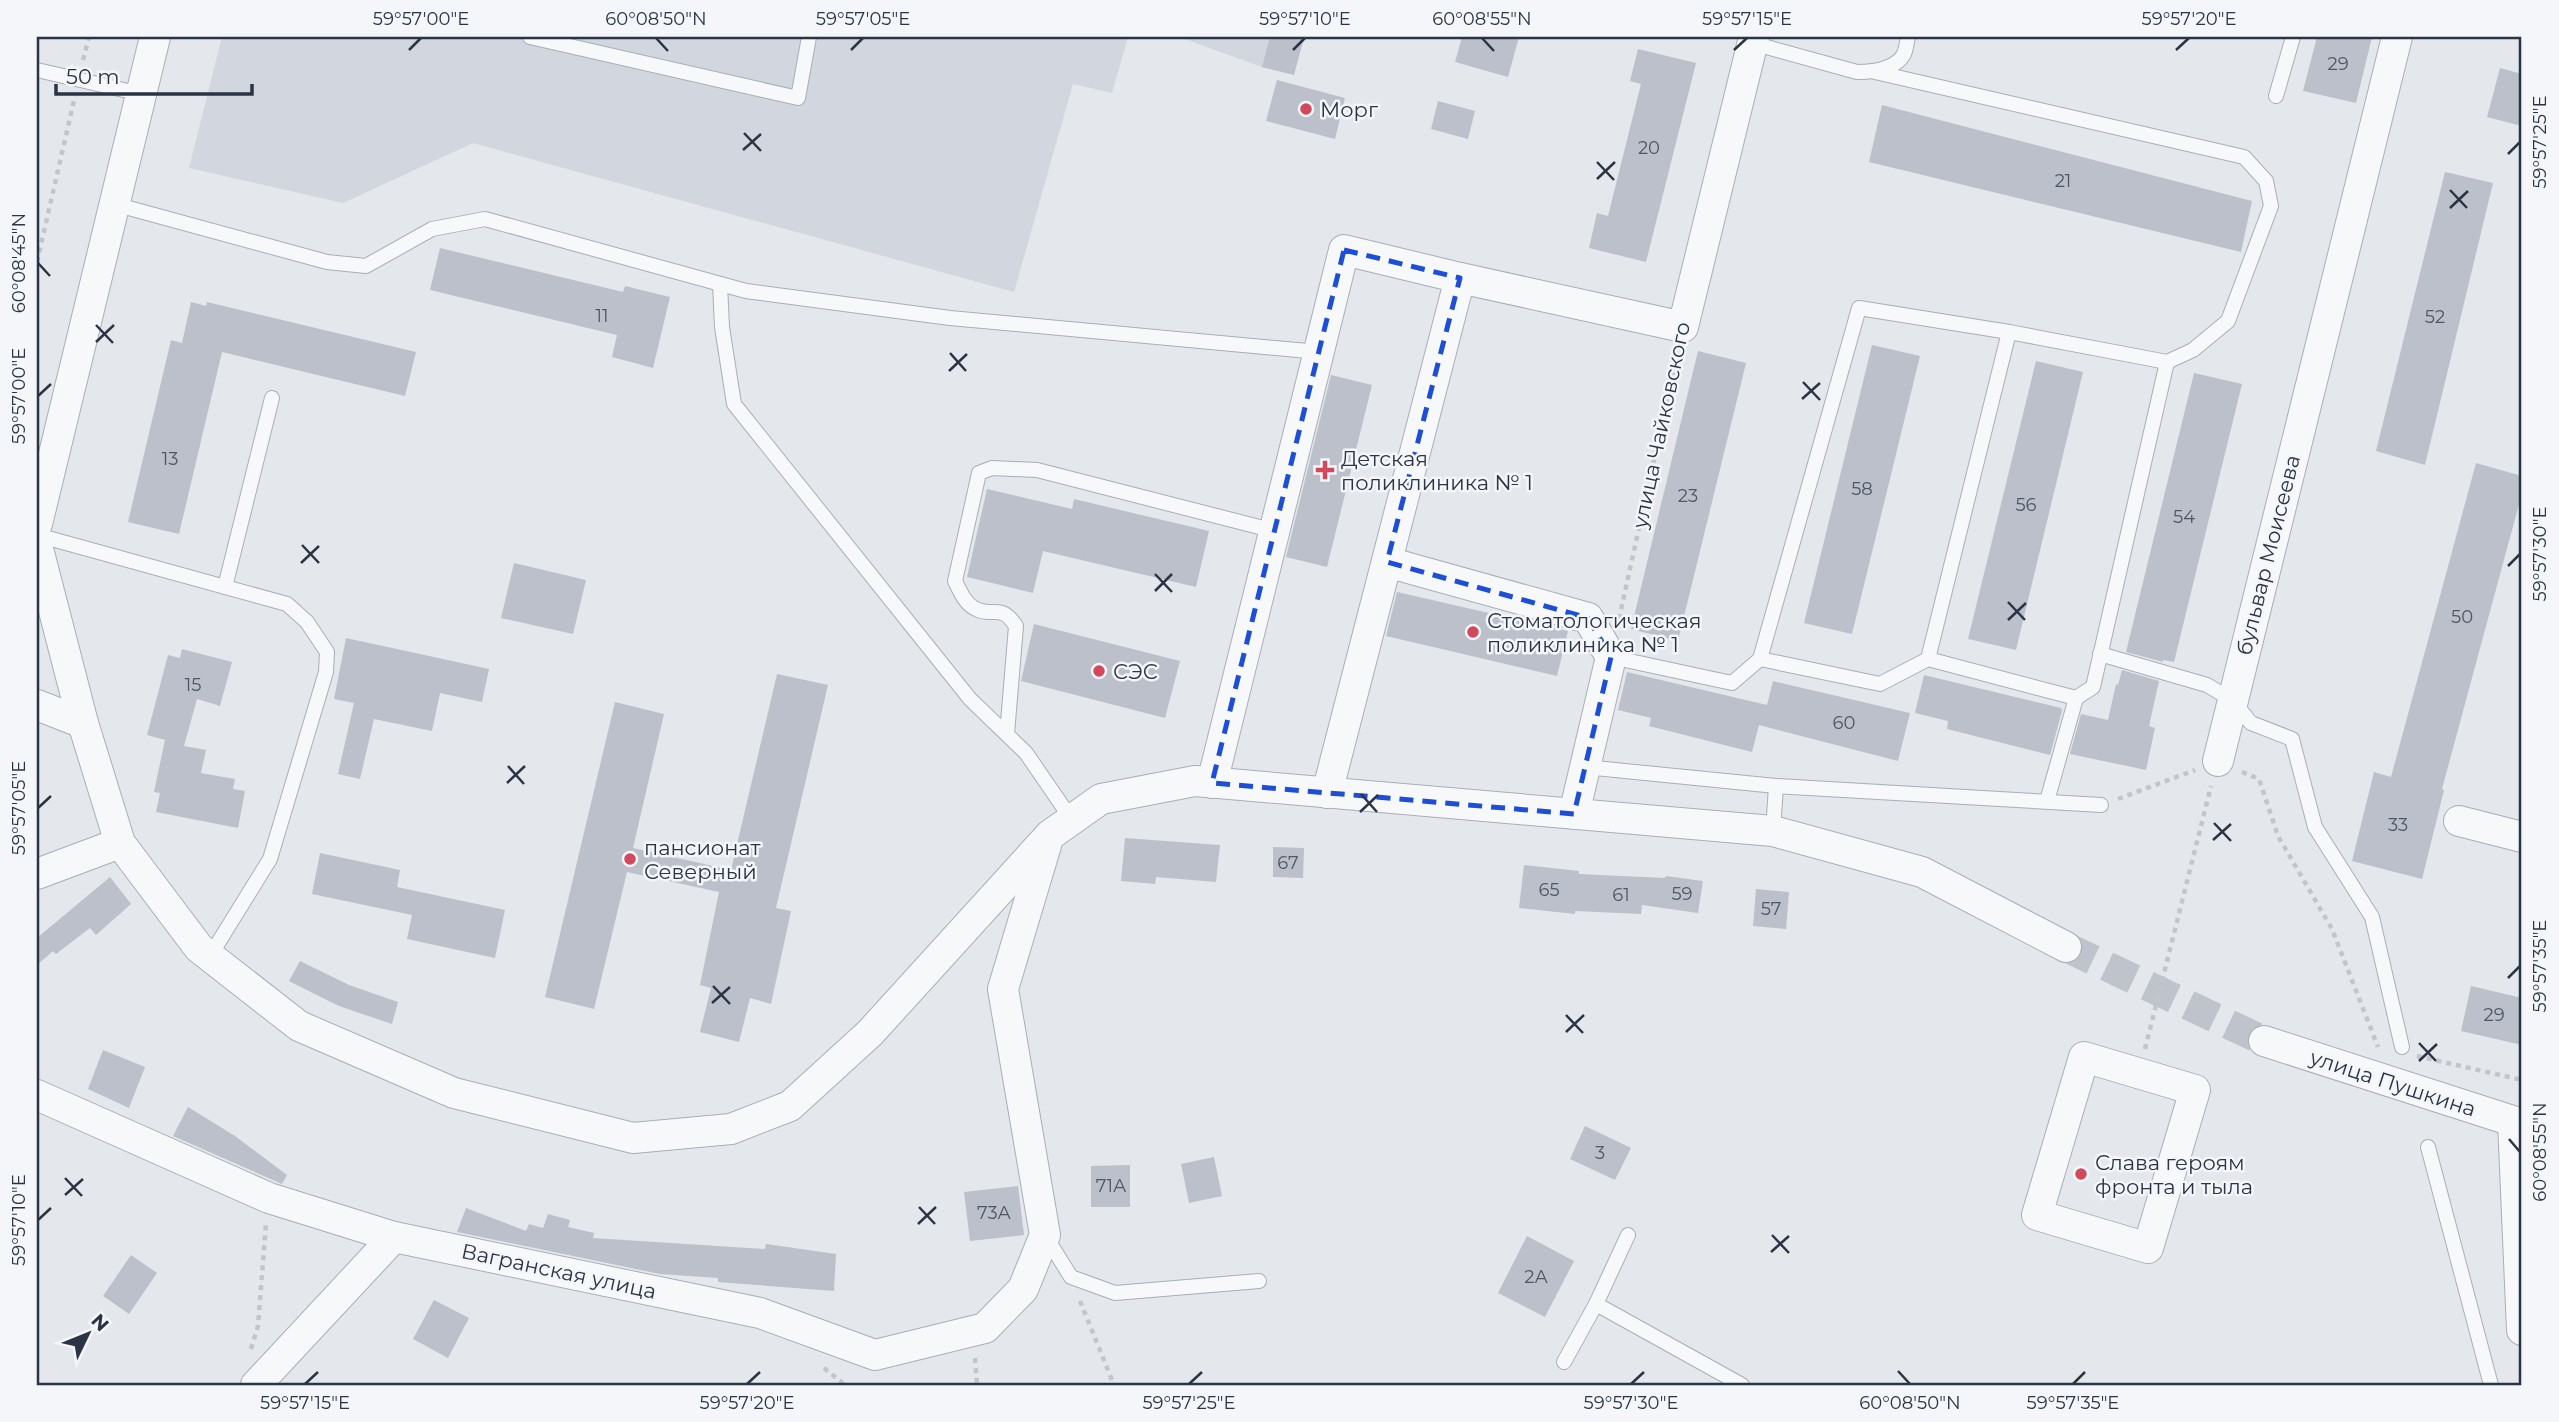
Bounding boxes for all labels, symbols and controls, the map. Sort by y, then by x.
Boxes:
text: 59°57'00"E [373,8,469,30]
text: 60°08'50"N [605,8,707,30]
text: 59°57'05"E [816,8,910,30]
text: 59°57'10"E [1259,8,1351,30]
text: 60°08'55"N [1432,8,1532,30]
text: 59°57'15"E [1702,8,1792,30]
text: 59°57'20"E [2141,8,2237,30]
scale bar [56,52,252,96]
house number: 29 [2327,53,2349,75]
text: 50 m [66,64,120,89]
text: 59°57'25"E [2529,95,2551,189]
place label: Морг [1320,97,1378,122]
marker: Морг [1298,101,1314,117]
house number: 20 [1638,137,1660,159]
house number: 21 [2055,170,2071,192]
text: 60°08'45"N [8,213,30,313]
house number: 11 [596,305,609,327]
house number: 52 [2425,306,2445,328]
street label: улица Чайковского [1627,319,1695,532]
text: 59°57'00"E [8,348,30,444]
place label: Детская поликлиника № 1 [1341,446,1533,495]
house number: 13 [162,448,178,470]
street label: бульвар Моисеева [2231,452,2305,658]
marker: Детская поликлиника № 1 [1315,460,1335,480]
house number: 58 [1851,478,1873,500]
house number: 23 [1678,485,1698,507]
house number: 56 [2015,494,2037,516]
house number: 54 [2173,506,2195,528]
text: 59°57'30"E [2529,507,2551,601]
house number: 50 [2451,606,2473,628]
place label: Стоматологическая поликлиника № 1 [1487,608,1701,657]
marker: Стоматологическая поликлиника № 1 [1465,624,1481,640]
place label: СЭС [1113,659,1158,684]
marker: СЭС [1091,663,1107,679]
house number: 15 [185,674,201,696]
house number: 60 [1833,712,1855,734]
text: 59°57'05"E [8,761,30,855]
house number: 33 [2388,814,2408,836]
place label: пансионат Северный [644,835,761,884]
marker: пансионат Северный [622,851,638,867]
house number: 67 [1277,852,1299,874]
house number: 65 [1538,879,1560,901]
house number: 59 [1671,883,1693,905]
house number: 61 [1612,884,1630,906]
house number: 57 [1761,898,1781,920]
text: 59°57'35"E [2529,920,2551,1012]
house number: 29 [2483,1004,2505,1026]
street label: улица Пушкина [2306,1044,2479,1122]
text: 60°08'55"N [2529,1102,2551,1202]
house number: 3 [1595,1142,1605,1164]
place label: Слава героям фронта и тыла [2095,1150,2253,1199]
marker: Слава героям фронта и тыла [2073,1166,2089,1182]
text: 59°57'10"E [8,1174,30,1266]
house number: 71А [1096,1175,1127,1197]
house number: 73А [977,1202,1012,1224]
street label: Вагранская улица [459,1238,659,1304]
house number: 2А [1524,1266,1548,1288]
north arrow [52,1300,122,1370]
text: N [86,1309,114,1336]
text: 59°57'15"E [260,1392,350,1414]
text: 59°57'20"E [699,1392,795,1414]
text: 59°57'25"E [1142,1392,1236,1414]
text: 59°57'30"E [1584,1392,1678,1414]
text: 60°08'50"N [1859,1392,1961,1414]
text: 59°57'35"E [2027,1392,2119,1414]

